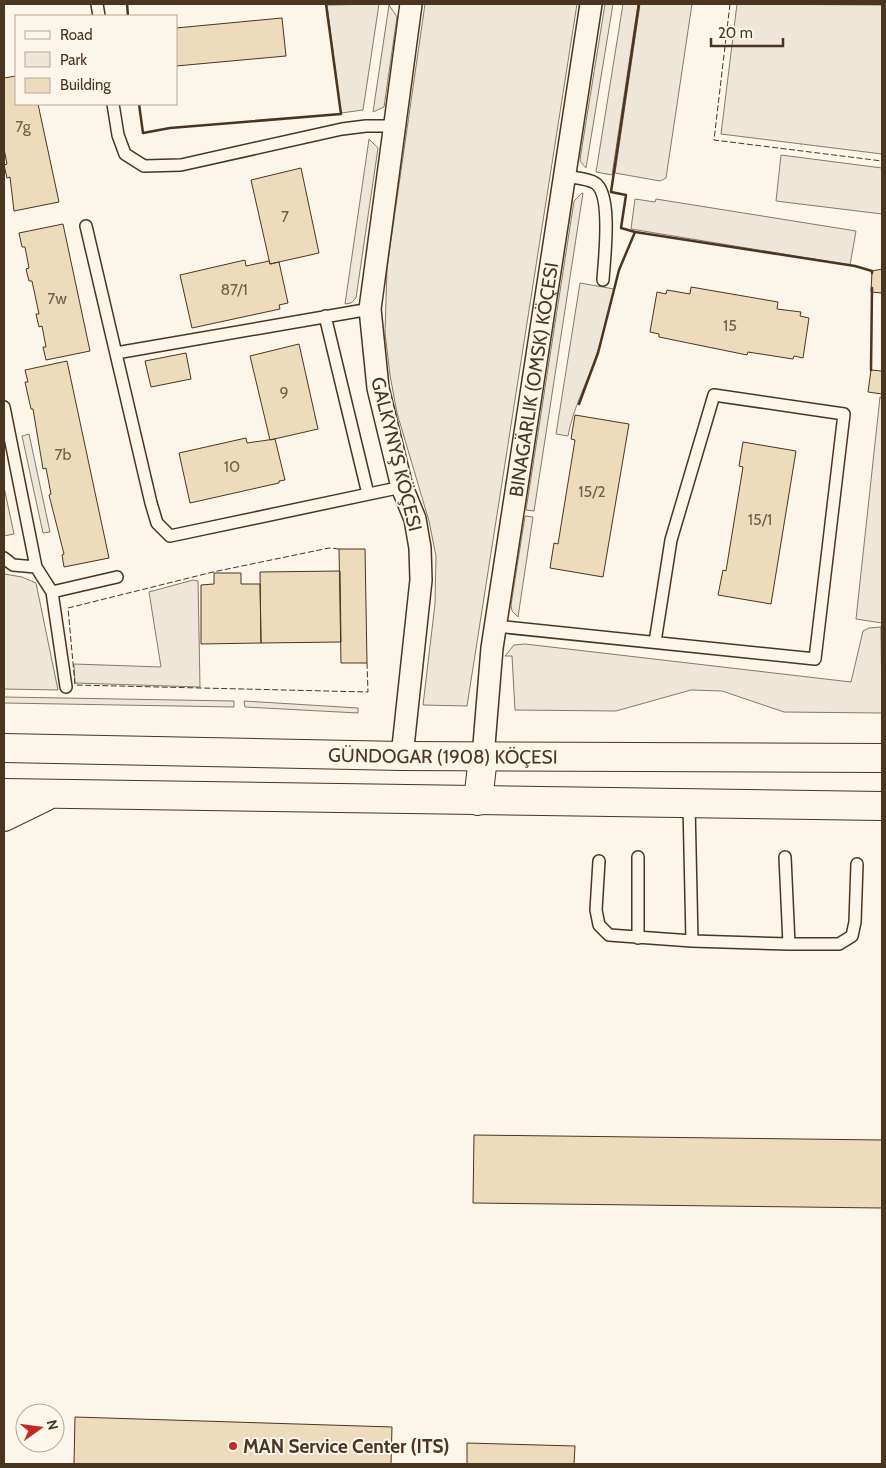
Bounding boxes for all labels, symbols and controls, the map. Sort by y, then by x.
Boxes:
legend [15,15,178,105]
scale bar [711,15,784,47]
text: 20 m [718,24,753,42]
text: Road [60,26,93,44]
text: Park [60,51,87,69]
text: Building [60,76,111,94]
house number: 7g [15,117,32,136]
house number: 7 [281,207,289,226]
street label: BINAGÄRLIK (OMSK) KÖÇESI [504,261,563,499]
house number: 87/1 [220,280,248,299]
house number: 7w [47,289,67,308]
house number: 15 [723,316,737,335]
street label: GALKYNYŞ KÖÇESI [366,375,427,534]
house number: 9 [279,383,289,402]
house number: 7b [55,445,72,464]
house number: 10 [224,457,240,476]
house number: 15/2 [578,482,606,501]
house number: 15/1 [748,510,772,529]
street label: GÜNDOGAR (1908) KÖÇESI [328,744,558,769]
north arrow [15,1403,65,1453]
text: N [43,1418,63,1432]
place label: MAN Service Center (ITS) [243,1435,450,1458]
marker: MAN Service Center (ITS) [227,1440,239,1452]

